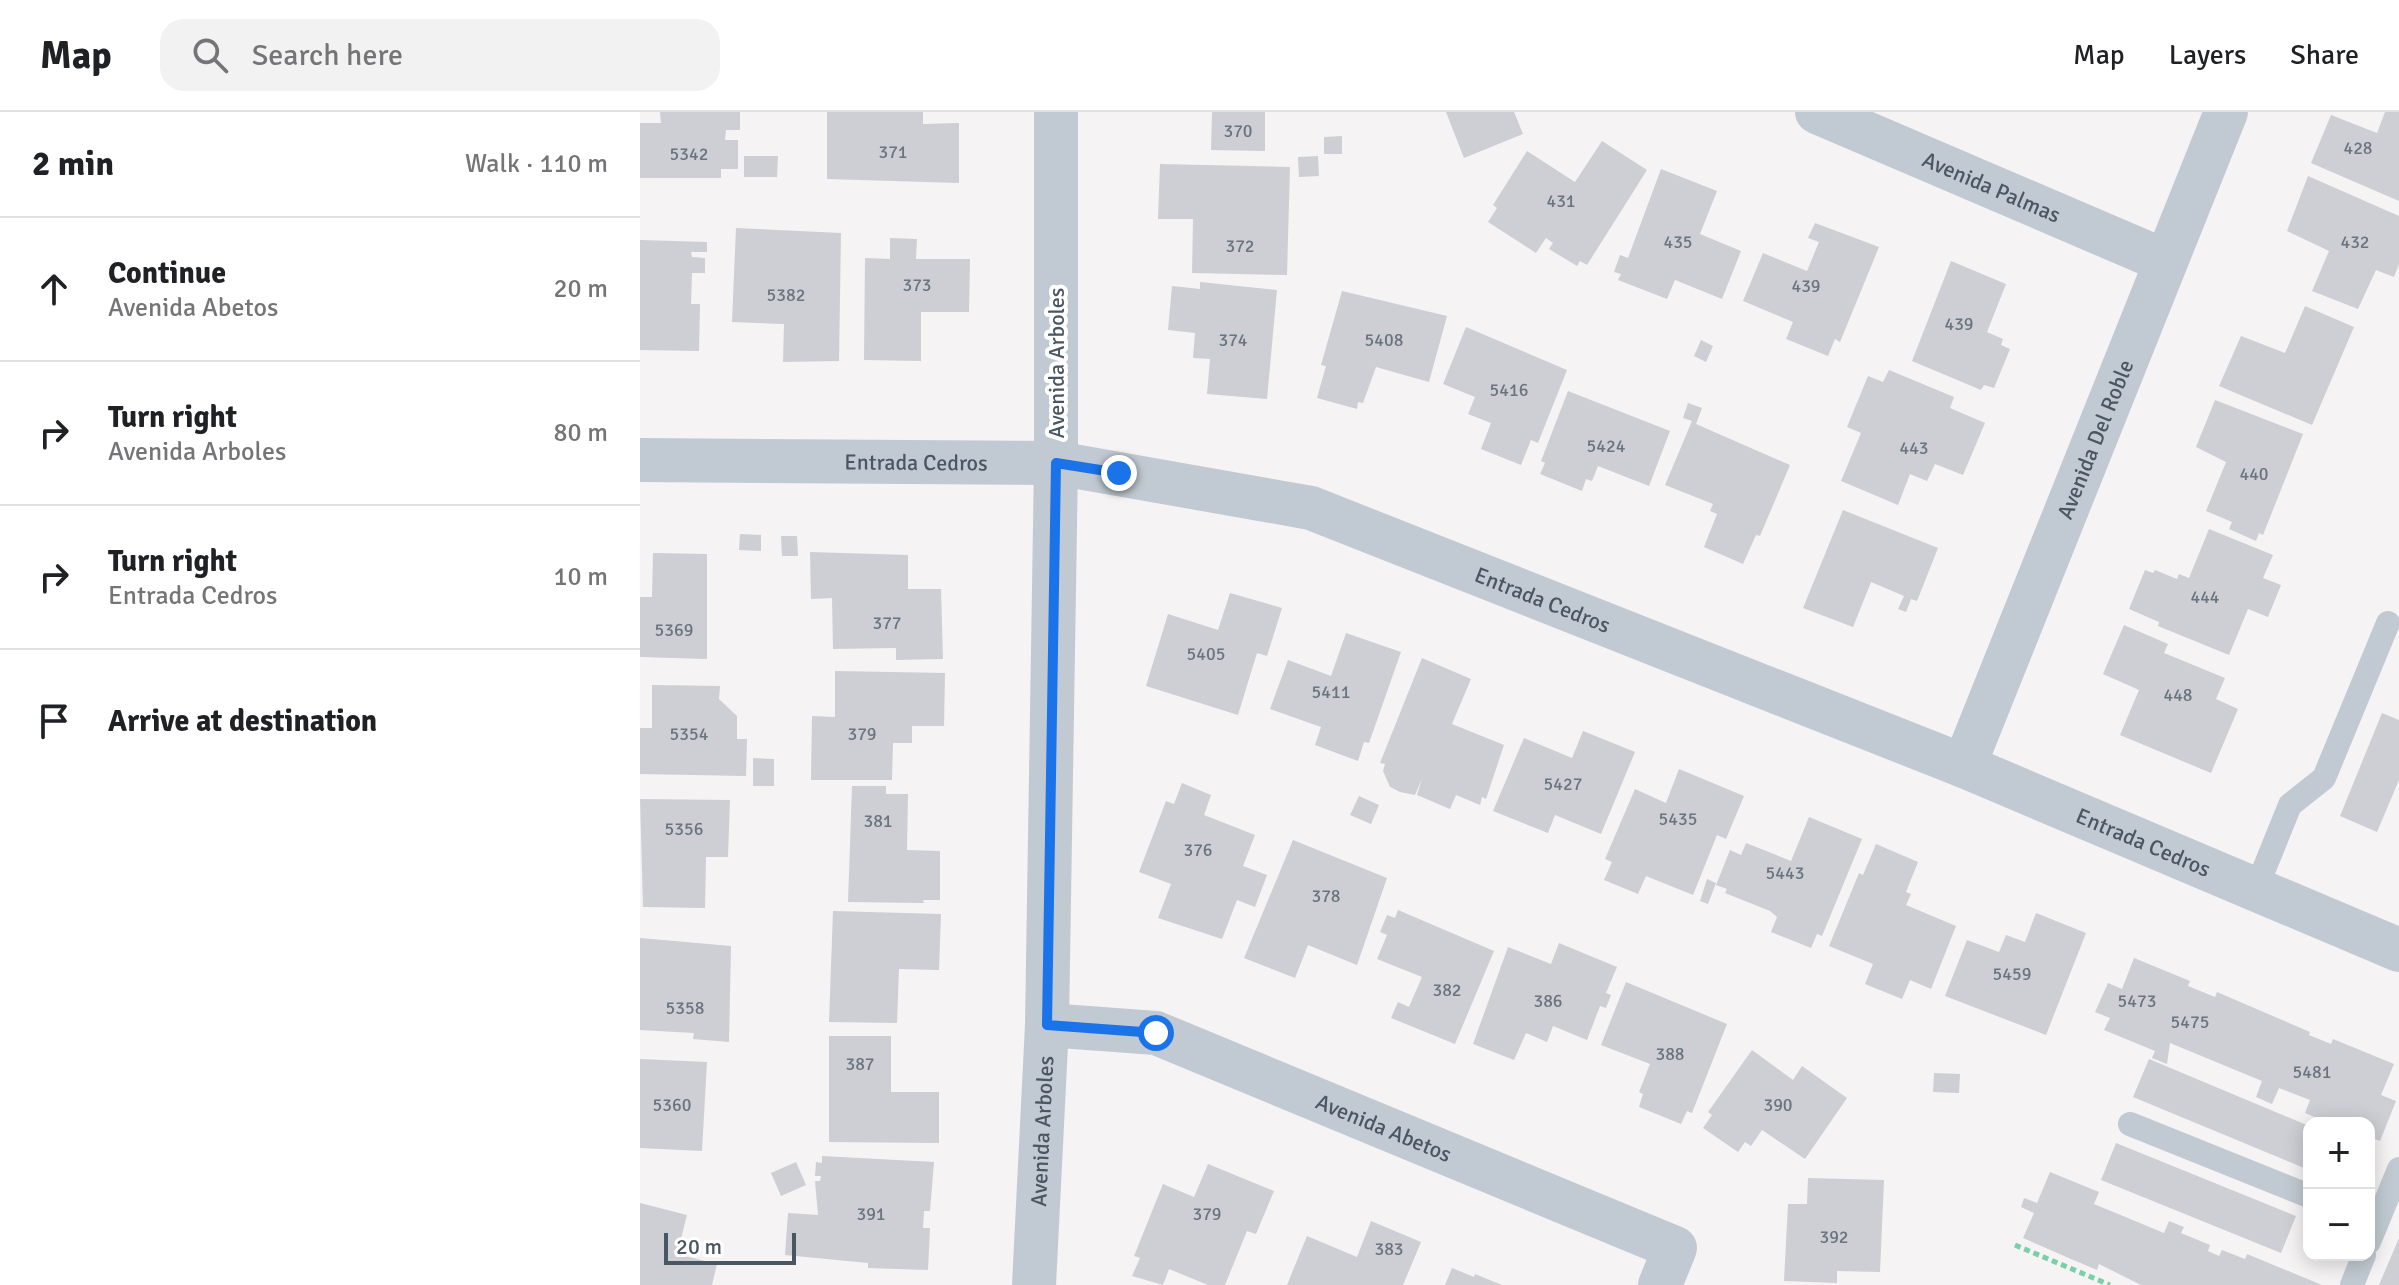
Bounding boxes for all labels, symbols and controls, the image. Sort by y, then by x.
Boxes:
search box [160,19,720,91]
text: Map [40,32,112,79]
icon: search [188,33,232,77]
text: Search here [252,37,403,74]
text: Map [2073,38,2125,72]
text: Layers [2169,38,2246,72]
text: Share [2290,38,2359,72]
house number: 370 [1223,120,1253,142]
house number: 428 [2343,137,2373,159]
house number: 371 [878,141,908,163]
text: 2 min [32,143,114,185]
house number: 5342 [670,143,708,165]
street label: Avenida Palmas [1919,145,2065,228]
text: Walk · 110 m [465,148,608,180]
house number: 431 [1546,190,1576,212]
house number: 435 [1663,231,1693,253]
house number: 432 [2340,231,2370,253]
house number: 372 [1225,235,1255,257]
text: Continue [108,255,226,292]
icon: ahead [32,267,76,311]
text: 20 m [553,273,608,305]
house number: 373 [902,274,932,296]
house number: 439 [1791,275,1821,297]
house number: 5382 [767,284,805,306]
street label: Avenida Arboles [1043,288,1070,438]
text: Avenida Abetos [108,292,278,324]
house number: 439 [1944,313,1974,335]
house number: 374 [1218,329,1248,351]
house number: 5408 [1365,329,1403,351]
street label: Avenida Del Roble [2051,356,2139,523]
house number: 5416 [1490,379,1528,401]
text: Turn right [108,399,237,436]
icon: right [32,411,76,455]
text: 80 m [553,417,608,449]
house number: 5424 [1587,435,1626,457]
text: Avenida Arboles [108,436,286,468]
house number: 443 [1899,437,1929,459]
street label: Entrada Cedros [844,448,988,476]
route end [1101,455,1137,491]
house number: 440 [2239,463,2269,485]
text: Turn right [108,543,237,580]
icon: right [32,555,76,599]
text: 10 m [553,561,608,593]
street label: Entrada Cedros [1471,561,1614,638]
text: Entrada Cedros [108,580,277,612]
house number: 444 [2190,586,2220,608]
house number: 377 [872,612,902,634]
house number: 5369 [655,619,693,641]
house number: 5405 [1187,643,1225,665]
house number: 5411 [1312,681,1350,703]
house number: 448 [2163,684,2193,706]
icon: arrive [32,699,76,743]
text: Arrive at destination [108,703,377,740]
house number: 5354 [670,723,709,745]
house number: 379 [847,723,877,745]
house number: 5427 [1544,773,1582,795]
street label: Entrada Cedros [2072,802,2215,882]
house number: 5435 [1659,808,1697,830]
house number: 381 [863,810,893,832]
house number: 5356 [665,818,703,840]
house number: 376 [1183,839,1213,861]
house number: 5443 [1766,862,1804,884]
house number: 378 [1311,885,1341,907]
house number: 5459 [1993,963,2031,985]
house number: 382 [1432,979,1462,1001]
house number: 386 [1533,990,1563,1012]
house number: 5473 [2118,990,2156,1012]
house number: 5358 [666,997,704,1019]
house number: 5475 [2171,1011,2209,1033]
route start [1138,1015,1174,1051]
house number: 388 [1655,1043,1685,1065]
house number: 387 [845,1053,875,1075]
street label: Avenida Arboles [1024,1055,1059,1207]
house number: 5481 [2293,1061,2331,1083]
street label: Avenida Abetos [1312,1087,1456,1167]
house number: 5360 [653,1094,691,1116]
house number: 390 [1763,1094,1793,1116]
map controls [2303,1117,2375,1261]
button: + [2303,1117,2375,1189]
button: − [2303,1189,2375,1261]
house number: 391 [856,1203,886,1225]
house number: 379 [1192,1203,1222,1225]
house number: 392 [1819,1226,1849,1248]
scale bar [664,1229,796,1265]
text: 20 m [676,1233,722,1260]
house number: 383 [1374,1238,1404,1260]

